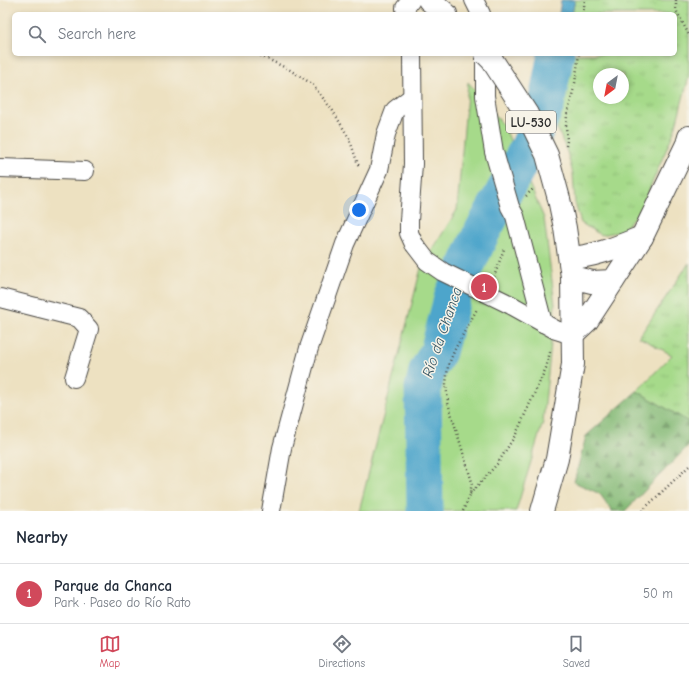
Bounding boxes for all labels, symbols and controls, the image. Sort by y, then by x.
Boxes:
search box [12,12,677,56]
icon: search [26,23,48,45]
text: Search here [58,25,136,43]
north arrow [593,68,629,104]
road number: LU-530 [506,111,556,133]
your location [349,200,369,220]
pin: 1 [471,272,497,302]
water label: Río da Chanca [418,284,466,379]
text: Nearby [16,528,67,547]
text: Parque da Chanca [54,577,172,595]
text: 1 [26,586,32,601]
text: 50 m [643,586,673,601]
text: Park · Paseo do Río Rato [54,595,191,610]
tab: Map [99,633,121,670]
tab: Directions [319,633,365,670]
tab: Saved [563,633,590,670]

